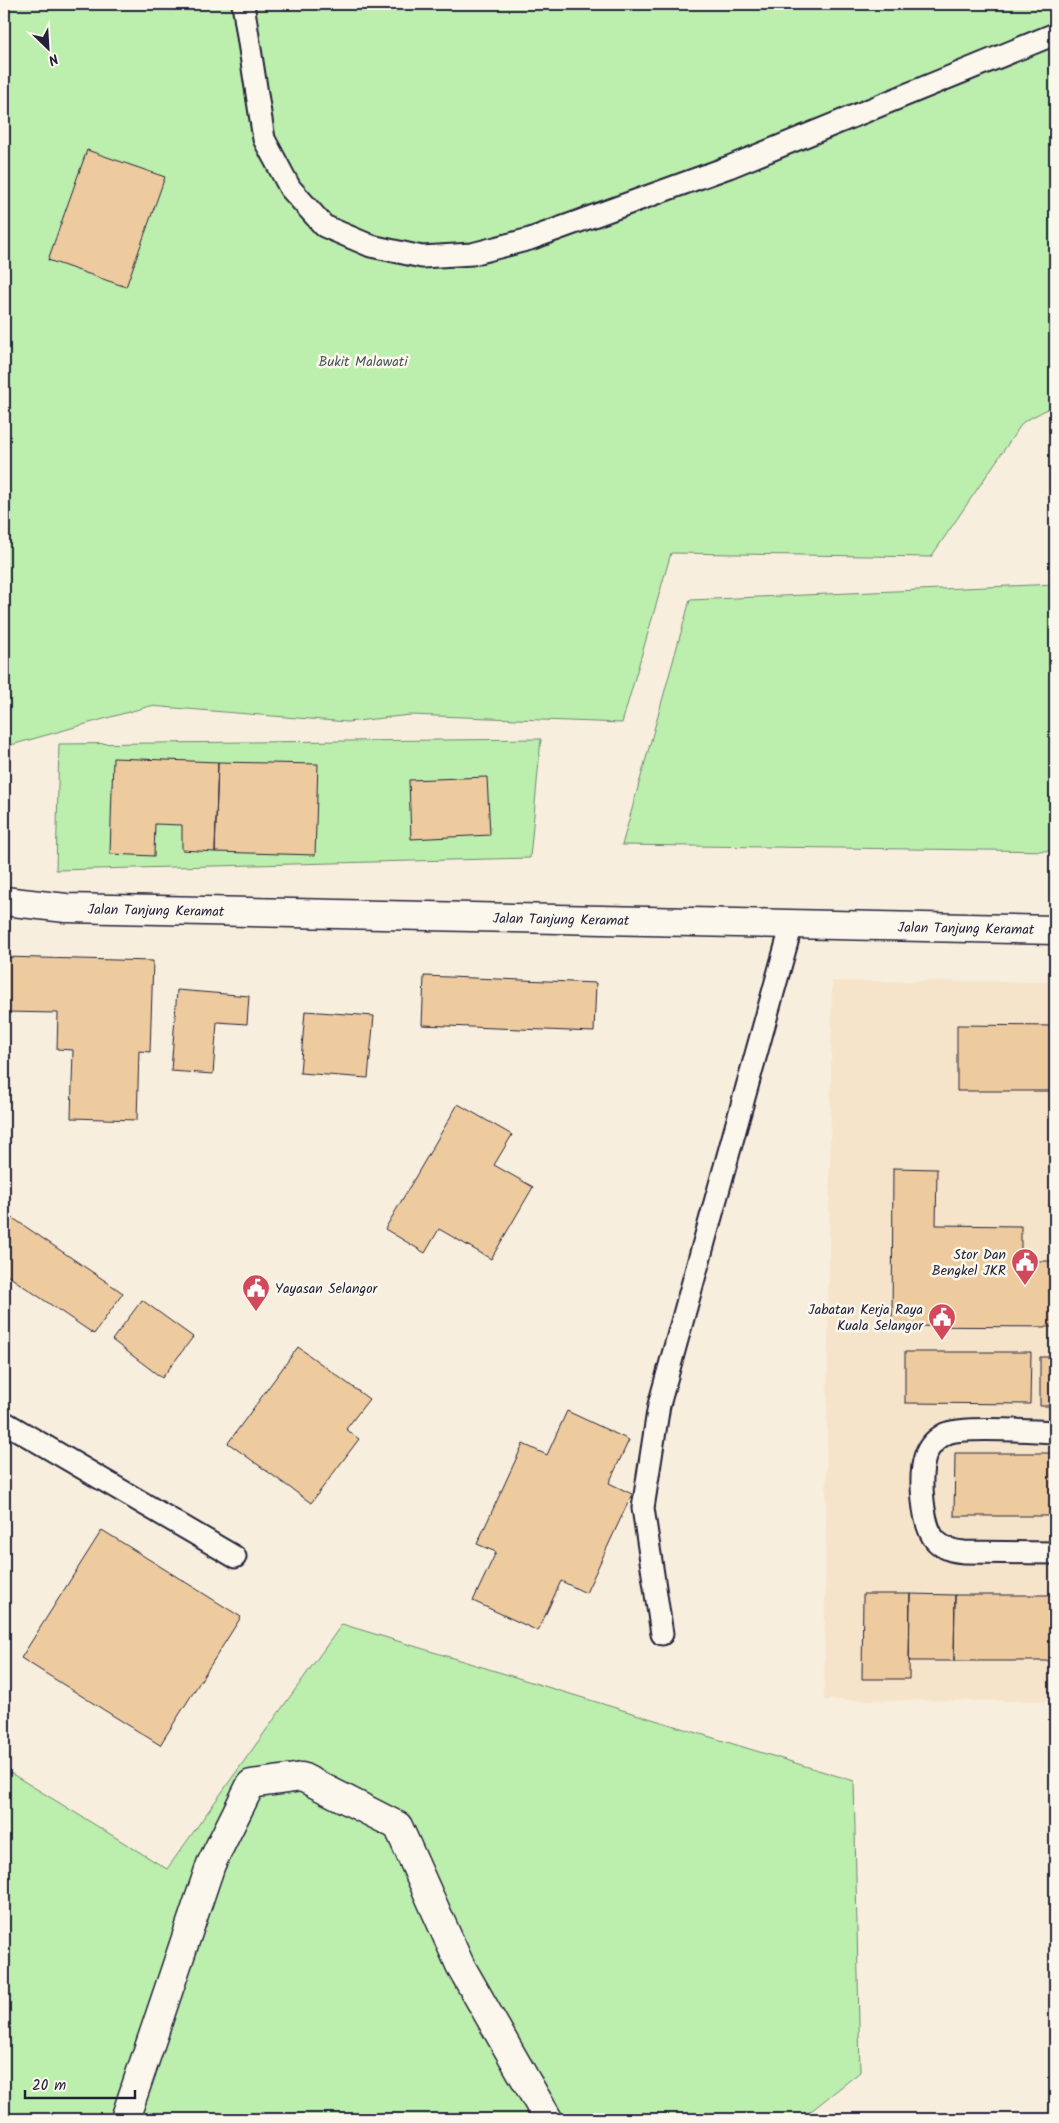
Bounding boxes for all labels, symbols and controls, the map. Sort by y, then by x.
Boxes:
north arrow [22,22,72,72]
text: N [44,47,62,71]
park label: Bukit Malawati [319,351,408,373]
street label: Jalan Tanjung Keramat [87,899,225,923]
street label: Jalan Tanjung Keramat [492,908,630,932]
street label: Jalan Tanjung Keramat [897,917,1035,941]
place label: Stor Dan Bengkel JKR [932,1244,1006,1282]
public building icon: Stor Dan Bengkel JKR [1010,1247,1040,1286]
public building icon: Yayasan Selangor [241,1273,271,1312]
place label: Yayasan Selangor [275,1278,379,1300]
place label: Jabatan Kerja Raya Kuala Selangor [808,1299,924,1337]
public building icon: Jabatan Kerja Raya Kuala Selangor [927,1302,957,1341]
scale bar [25,2068,135,2100]
text: 20 m [32,2074,66,2098]

